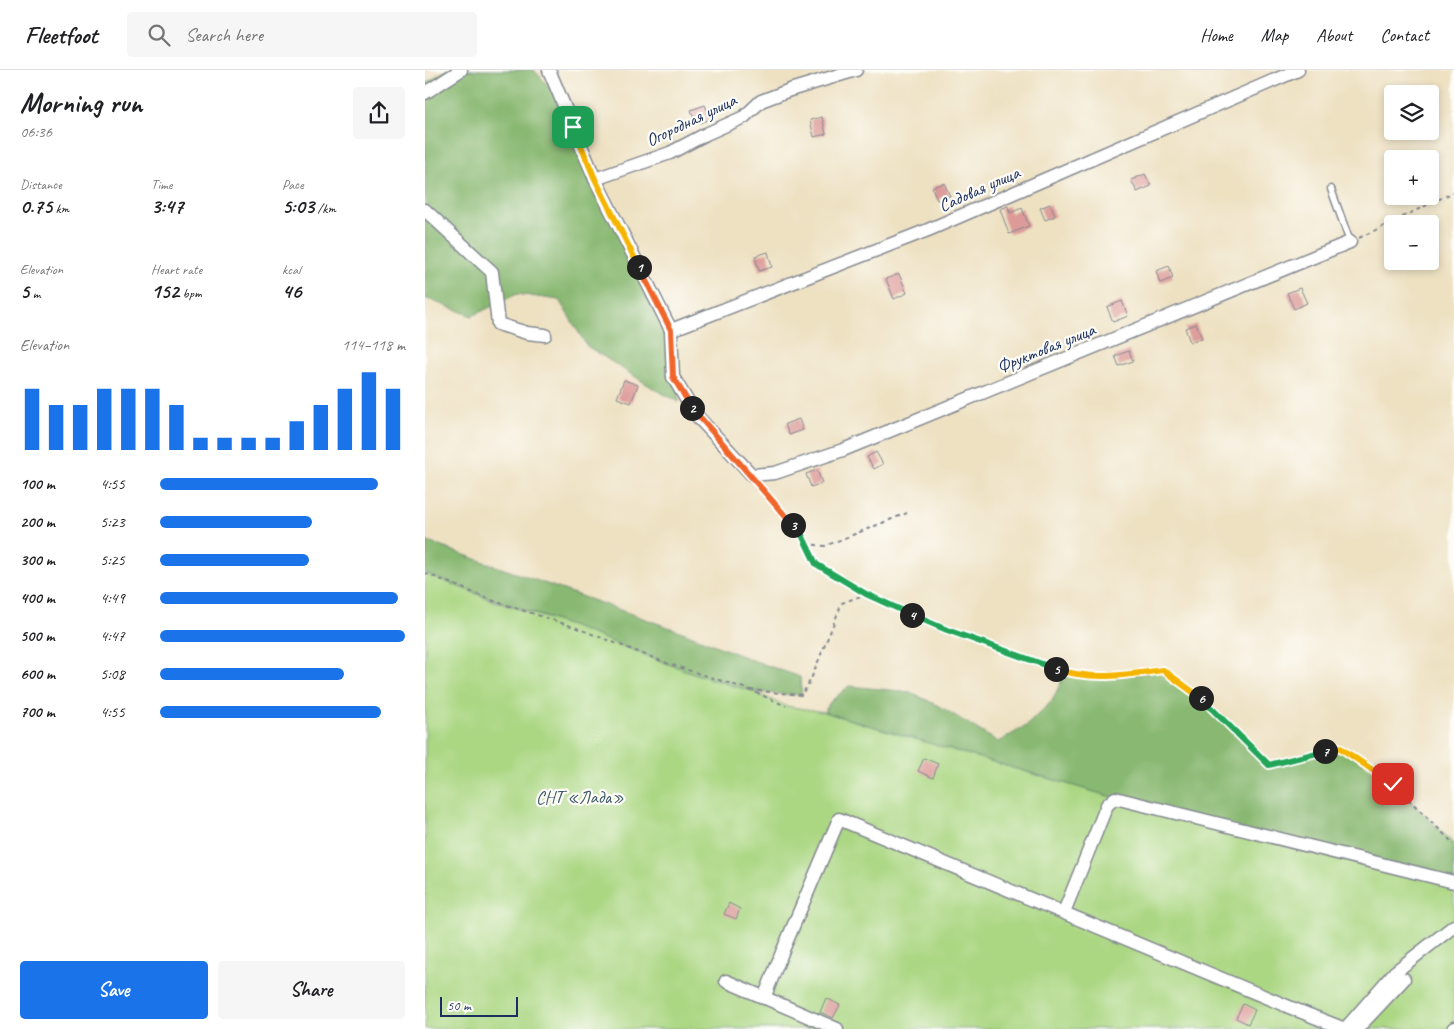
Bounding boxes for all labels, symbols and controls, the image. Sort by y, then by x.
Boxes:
search box [127,12,477,57]
text: Fleetfoot [25,20,97,50]
icon: search [145,21,173,49]
text: Search here [185,23,263,47]
text: Home [1200,24,1233,46]
text: Map [1261,24,1288,46]
text: About [1316,24,1352,46]
text: Contact [1380,24,1429,46]
text: Morning run [20,85,142,120]
map controls [1384,85,1439,270]
button: layers [1384,85,1439,140]
button: share [353,87,405,139]
street label: Огородная улица [642,88,741,151]
pin [552,106,594,148]
icon: arrive [559,113,587,141]
text: 06:36 [20,122,52,142]
button: + [1384,150,1439,205]
street label: Садовая улица [935,161,1024,217]
text: Distance [20,176,62,193]
text: Time [151,176,172,193]
text: Pace [282,176,304,193]
text: 0.75 [20,193,52,219]
text: 3:47 [151,193,183,219]
text: 5:03 [282,193,314,219]
text: km [52,200,69,217]
text: /km [314,200,336,217]
button: − [1384,215,1439,270]
pin: 1 [627,254,651,280]
text: 1 [636,259,643,276]
text: Elevation [20,261,63,278]
text: Heart rate [151,261,202,278]
text: kcal [282,261,301,278]
text: 5 [20,278,29,304]
text: 152 [151,278,179,304]
text: 46 [282,278,301,304]
text: m [29,285,40,302]
text: bpm [179,285,202,302]
street label: Фруктовая улица [994,318,1099,378]
text: Elevation [20,335,69,355]
text: 114–118 m [342,335,405,355]
pin: 2 [679,396,705,420]
text: 2 [689,400,696,417]
text: 100 m [20,474,55,494]
text: 4:55 [100,474,125,494]
text: 200 m [20,512,55,532]
text: 5:23 [100,512,125,532]
pin: 3 [781,512,805,538]
text: 3 [790,517,797,534]
text: 300 m [20,550,55,570]
text: 5:25 [100,550,125,570]
text: 400 m [20,588,55,608]
text: 4:49 [100,588,125,608]
pin: 4 [899,602,925,628]
text: 4 [909,607,916,624]
text: 500 m [20,626,54,646]
text: 4:47 [100,626,125,646]
pin: 5 [1043,656,1069,682]
text: 5 [1053,661,1060,678]
text: 600 m [20,664,55,684]
text: 5:08 [100,664,125,684]
pin: 6 [1189,686,1213,710]
text: 6 [1198,690,1205,707]
text: 700 m [20,702,55,722]
text: 4:55 [100,702,125,722]
pin: 7 [1313,738,1337,764]
text: 7 [1322,743,1329,760]
pin [1372,763,1414,805]
icon: check [1379,770,1407,798]
park label: СНТ «Лада» [536,786,624,808]
button: Save [20,961,208,1019]
button: Share [218,961,405,1019]
scale bar [440,994,517,1017]
text: 50 m [447,997,471,1014]

